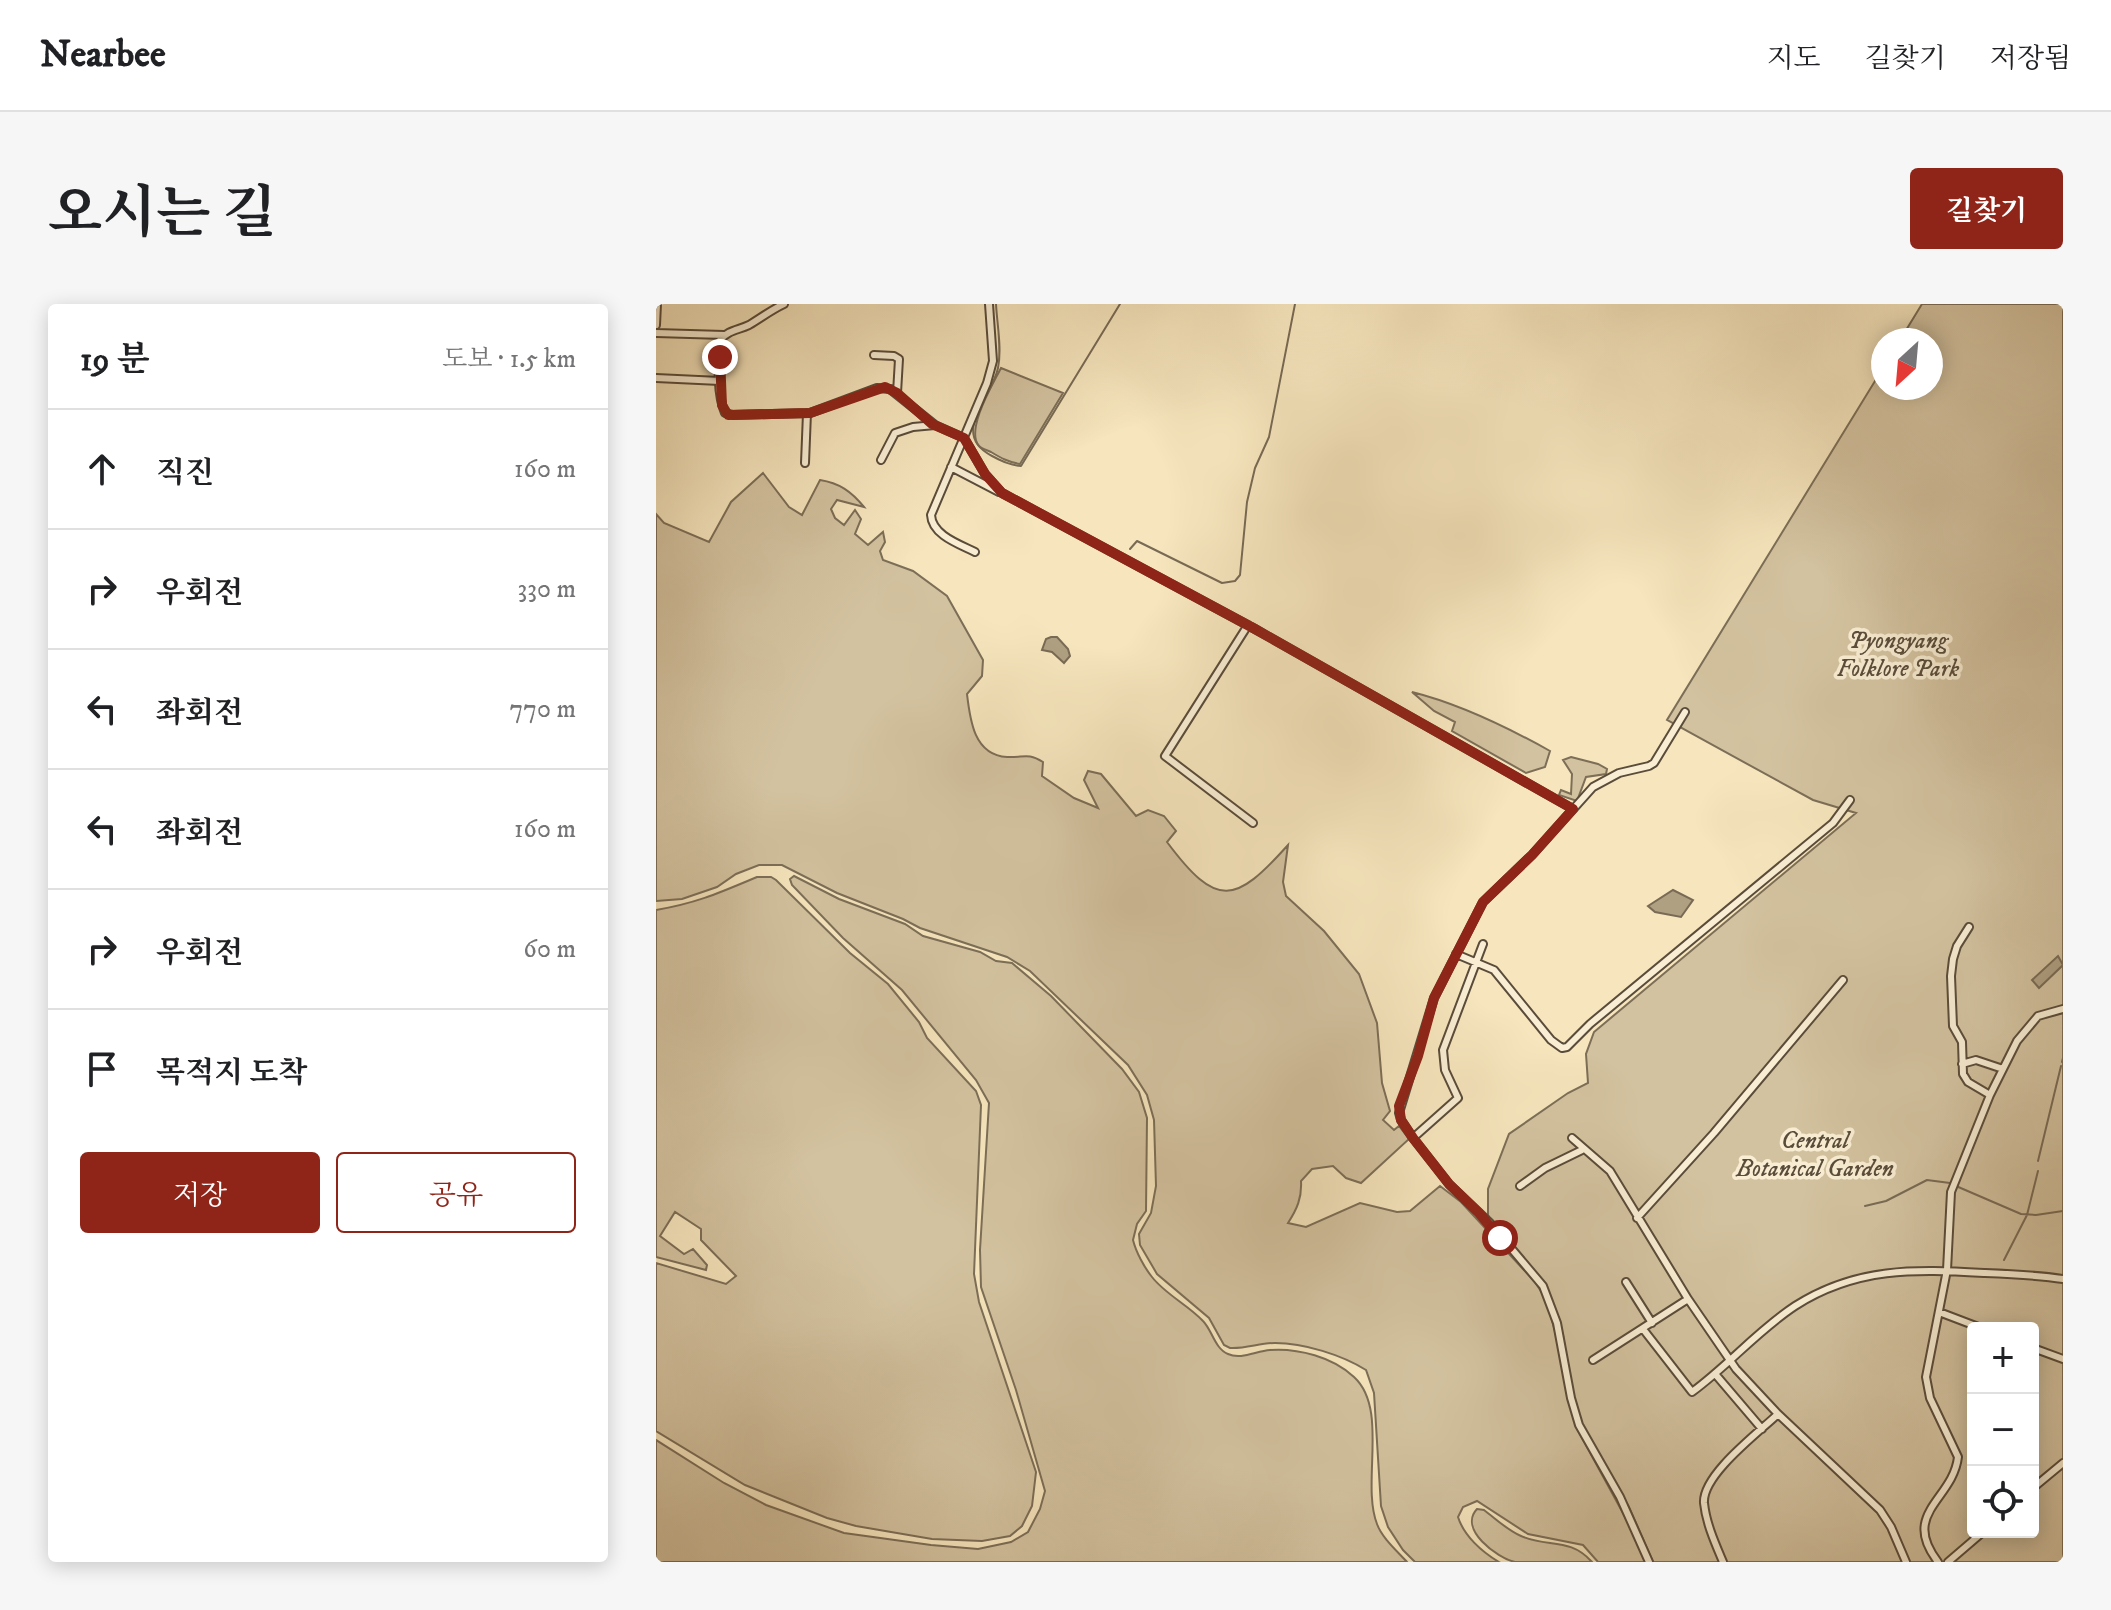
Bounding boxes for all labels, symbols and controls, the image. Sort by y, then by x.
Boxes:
text: Nearbee [40,31,166,79]
text: 지도 [1767,41,1821,76]
text: 길찾기 [1865,41,1946,76]
text: 저장됨 [1990,41,2071,76]
button: 길찾기 [1910,168,2063,249]
text: 오시는 길 [48,180,276,250]
north arrow [1871,328,1943,400]
text: 19 분 [80,339,149,381]
route end [702,339,738,375]
text: 도보 · 1.5 km [442,343,576,376]
icon: ahead [80,447,124,491]
text: 160 m [514,453,576,486]
text: 직진 [156,455,214,492]
icon: right [80,567,124,611]
text: 330 m [518,573,576,606]
text: 우회전 [156,575,243,612]
park label: Pyongyang Folklore Park [1837,626,1959,684]
icon: left [80,687,124,731]
text: 770 m [510,693,576,726]
text: 좌회전 [156,695,243,732]
icon: left [80,807,124,851]
text: 160 m [514,813,576,846]
text: 좌회전 [156,815,243,852]
icon: right [80,927,124,971]
text: 60 m [523,933,576,966]
text: 우회전 [156,935,243,972]
icon: arrive [80,1047,124,1091]
text: 목적지 도착 [156,1055,307,1092]
park label: Central Botanical Garden [1735,1126,1894,1184]
button: 저장 [80,1152,320,1233]
button: 공유 [336,1152,576,1233]
route start [1482,1220,1518,1256]
map controls [1967,1322,2039,1538]
button: + [1967,1322,2039,1394]
button: − [1967,1394,2039,1466]
button: locate [1967,1466,2039,1538]

